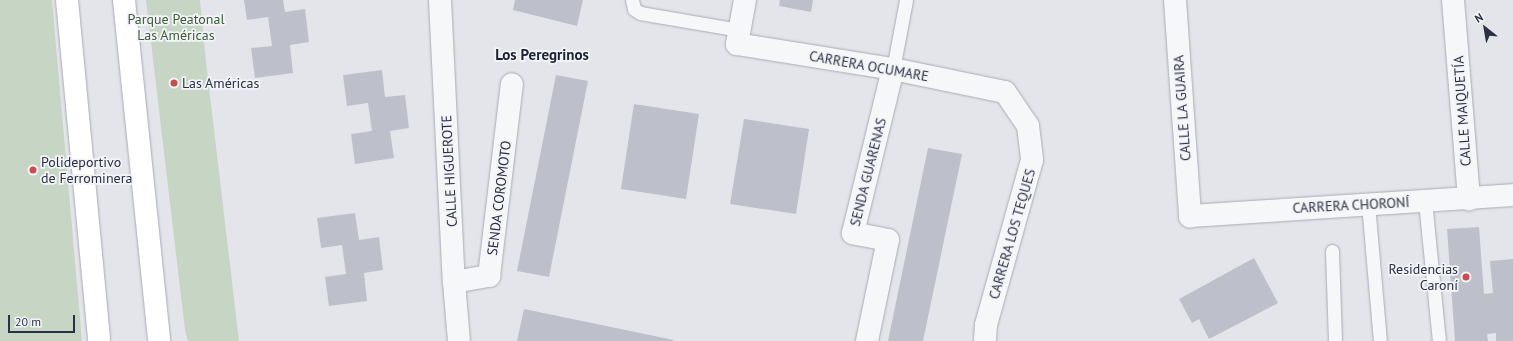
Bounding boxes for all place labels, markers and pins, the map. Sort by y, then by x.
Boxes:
place label: Las Américas [182,75,260,91]
marker: Las Américas [169,78,179,88]
place label: Polideportivo de Ferrominera [41,154,132,186]
marker: Polideportivo de Ferrominera [28,165,38,175]
place label: Residencias Caroní [1388,261,1458,294]
marker: Residencias Caroní [1461,272,1471,282]

